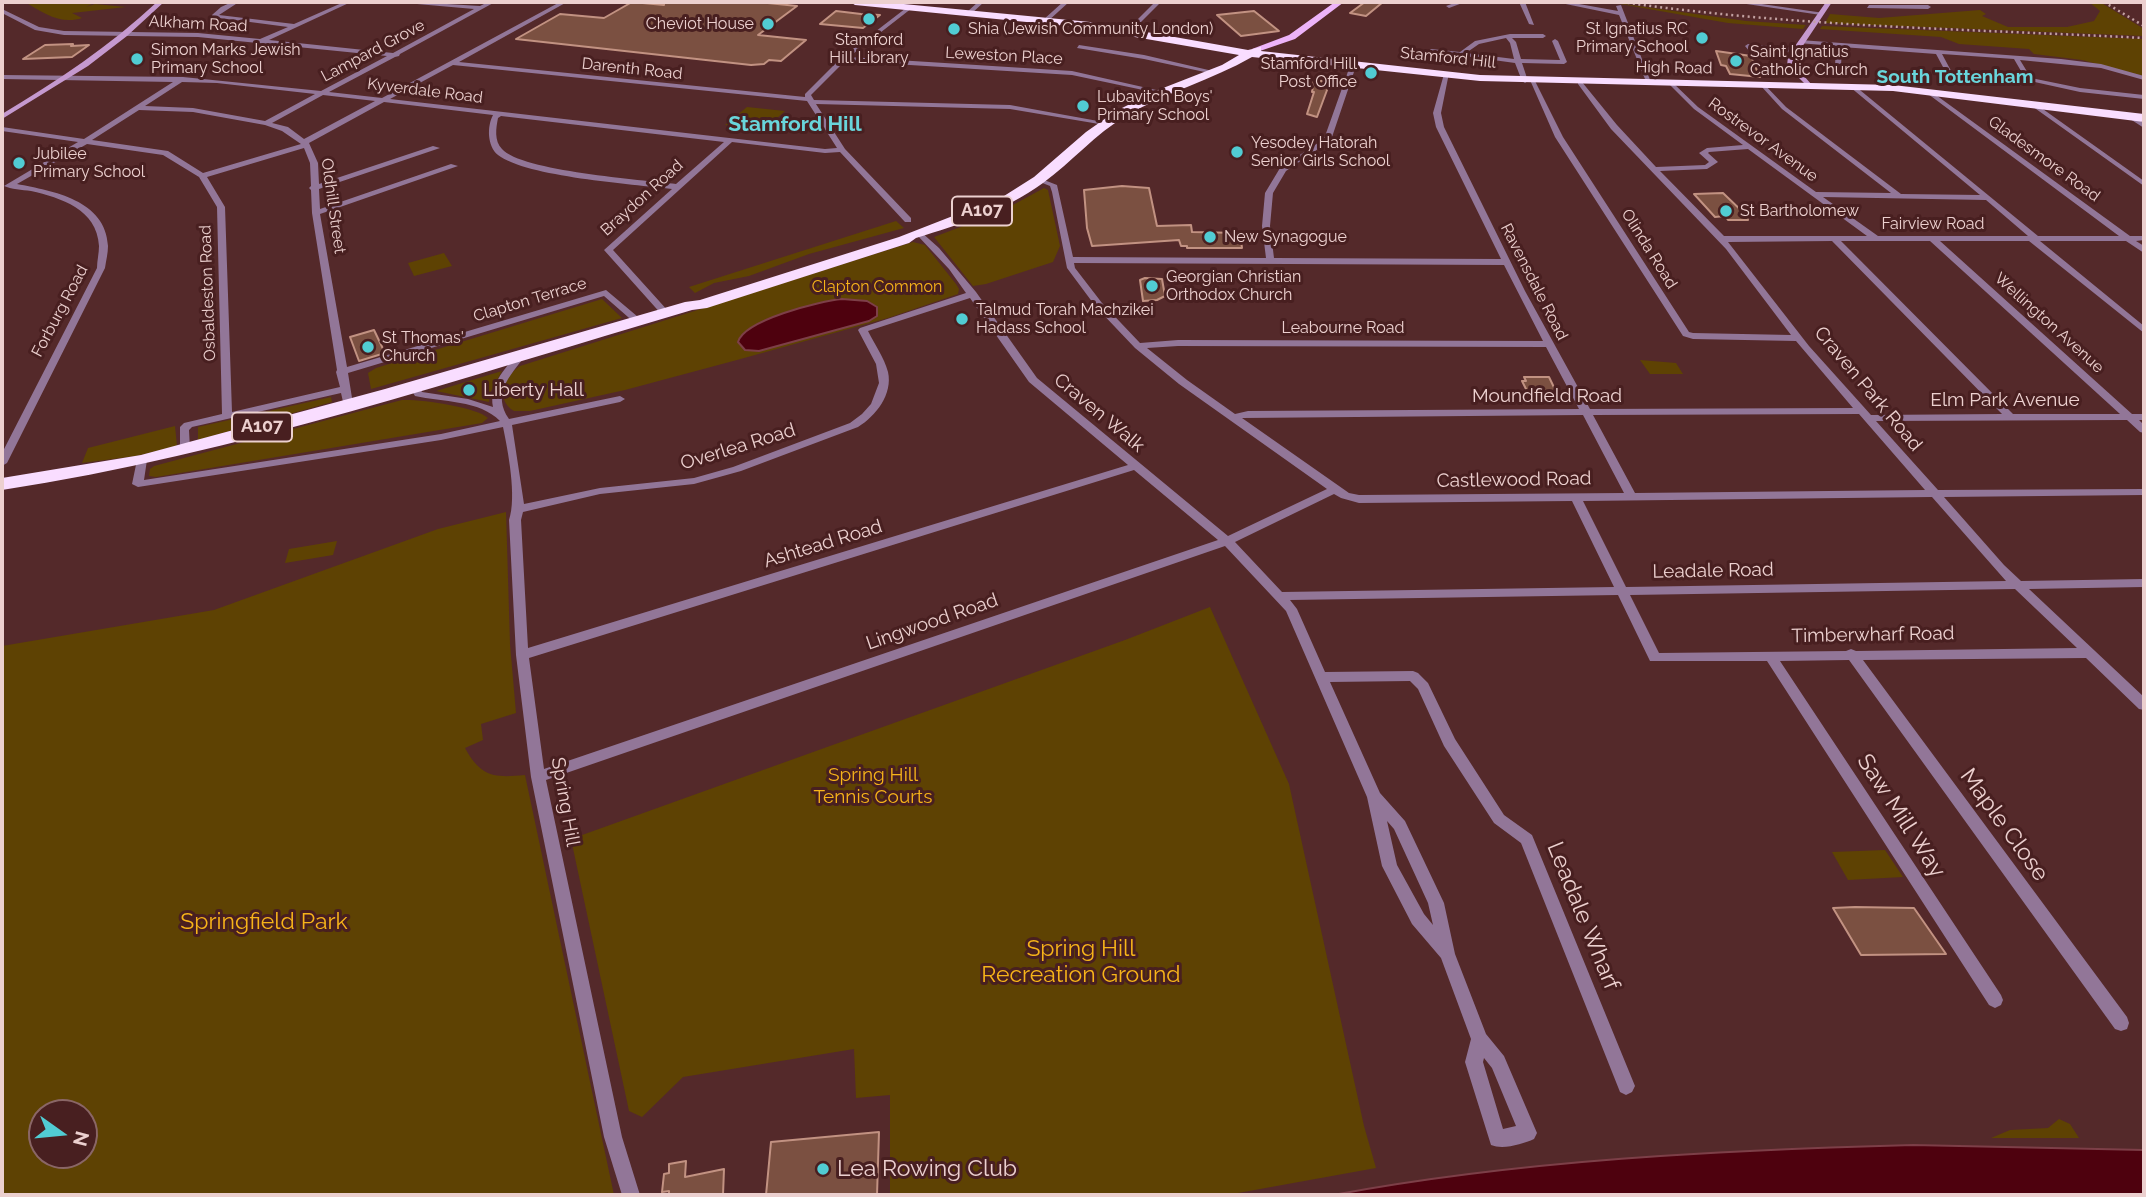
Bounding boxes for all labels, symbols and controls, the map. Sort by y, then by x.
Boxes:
marker: Stamford Hill Library [861,11,877,27]
street label: Alkham Road [148,12,248,36]
place label: Cheviot House [646,14,754,34]
street label: Lampard Grove [318,16,428,86]
marker: Cheviot House [760,16,776,32]
place label: Shia (Jewish Community London) [968,19,1213,39]
place label: St Ignatius RC Primary School [1576,19,1688,57]
marker: Shia (Jewish Community London) [946,21,962,37]
place label: Stamford Hill Library [829,30,909,68]
marker: St Ignatius RC Primary School [1694,30,1710,46]
place label: Simon Marks Jewish Primary School [151,40,301,78]
place label: Saint Ignatius Catholic Church [1750,42,1868,80]
street label: Leweston Place [945,43,1063,69]
street label: Stamford Hill [1399,43,1497,73]
marker: Simon Marks Jewish Primary School [129,51,145,67]
marker: Saint Ignatius Catholic Church [1728,53,1744,69]
street label: Darenth Road [581,54,683,84]
place label: Stamford Hill Post Office [1261,54,1357,92]
street label: High Road [1635,58,1713,78]
marker: Stamford Hill Post Office [1363,65,1379,81]
district label: South Tottenham [1877,66,2033,88]
street label: Kyverdale Road [366,74,484,108]
place label: Lubavitch Boys' Primary School [1097,87,1213,125]
street label: Rostrevor Avenue [1704,94,1822,186]
marker: Lubavitch Boys' Primary School [1075,98,1091,114]
district label: Stamford Hill [728,112,862,138]
street label: Gladesmore Road [1985,112,2103,206]
place label: Yesodey Hatorah Senior Girls School [1251,133,1390,171]
place label: Jubilee Primary School [33,144,145,182]
marker: Yesodey Hatorah Senior Girls School [1229,144,1245,160]
marker: Jubilee Primary School [11,155,27,171]
street label: Braydon Road [597,156,687,240]
street label: Oldhill Street [317,157,349,255]
road number: A107 [952,196,1012,226]
place label: St Bartholomew [1740,201,1859,221]
marker: St Bartholomew [1718,203,1734,219]
street label: Olinda Road [1617,206,1681,292]
street label: Fairview Road [1882,214,1984,234]
street label: Ravensdale Road [1496,220,1572,344]
street label: Osbaldeston Road [196,225,220,361]
place label: New Synagogue [1224,227,1347,247]
marker: New Synagogue [1202,229,1218,245]
street label: Forburg Road [28,262,92,360]
place label: Georgian Christian Orthodox Church [1166,267,1301,305]
street label: Wellington Avenue [1990,269,2108,377]
street label: Clapton Terrace [471,274,589,326]
park label: Clapton Common [812,277,942,297]
marker: Georgian Christian Orthodox Church [1144,278,1160,294]
place label: Talmud Torah Machzikei Hadass School [976,300,1154,338]
marker: Talmud Torah Machzikei Hadass School [954,311,970,327]
street label: Leabourne Road [1282,318,1404,338]
street label: Craven Park Road [1809,322,1927,456]
place label: St Thomas' Church [382,328,464,366]
marker: St Thomas' Church [360,339,376,355]
street label: Craven Walk [1049,369,1149,457]
place label: Liberty Hall [483,379,584,401]
marker: Liberty Hall [461,382,477,398]
street label: Moundfield Road [1472,385,1622,407]
street label: Elm Park Avenue [1930,389,2080,411]
road number: A107 [232,412,292,442]
street label: Overlea Road [678,419,798,475]
street label: Castlewood Road [1436,467,1592,493]
street label: Ashtead Road [761,515,885,573]
street label: Leadale Road [1652,559,1774,583]
street label: Lingwood Road [863,589,1001,655]
street label: Timberwharf Road [1791,622,1955,648]
street label: Saw Mill Way [1851,749,1951,883]
street label: Spring Hill [546,756,584,848]
street label: Maple Close [1954,763,2054,887]
park label: Spring Hill Tennis Courts [814,764,932,808]
street label: Leadale Wharf [1541,838,1625,994]
park label: Springfield Park [180,908,348,936]
park label: Spring Hill Recreation Ground [981,935,1181,989]
north arrow [28,1099,98,1169]
text: N [69,1129,94,1149]
place label: Lea Rowing Club [837,1155,1017,1183]
marker: Lea Rowing Club [815,1161,831,1177]

